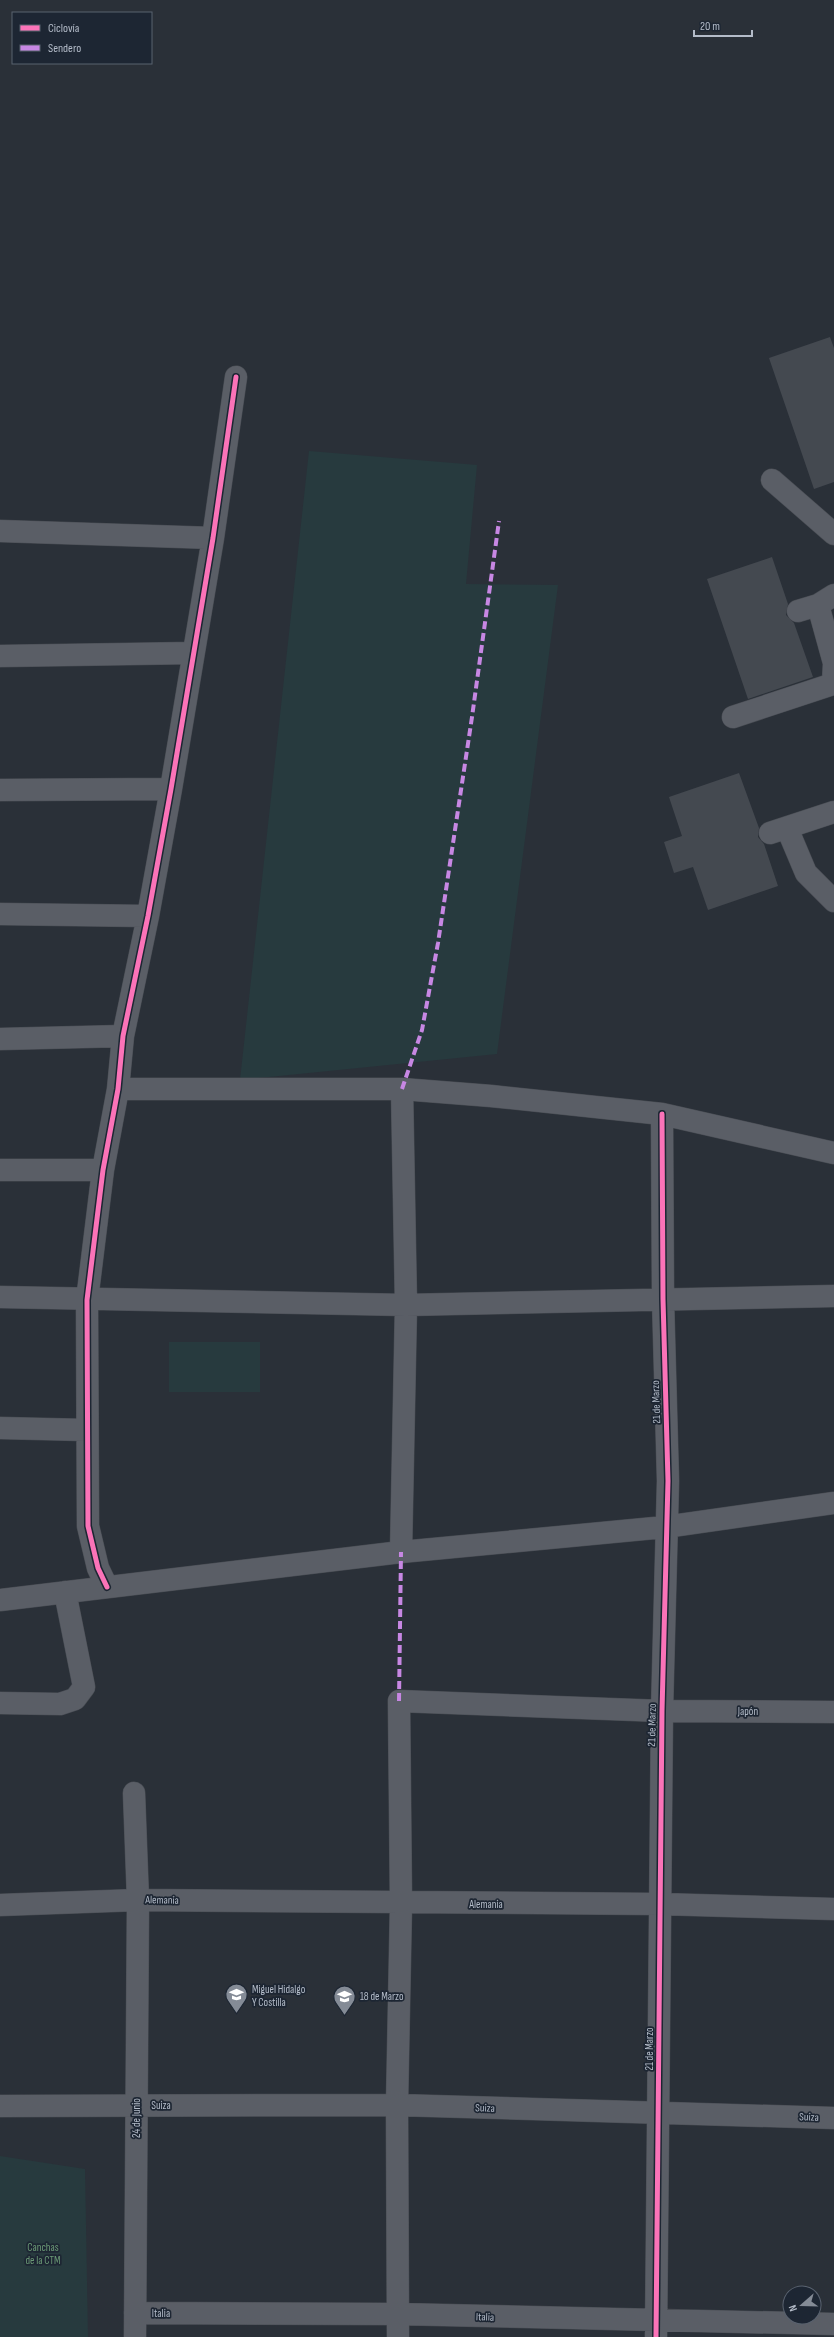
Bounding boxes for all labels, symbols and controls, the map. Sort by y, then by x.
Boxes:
legend [12,12,152,64]
scale bar [694,12,752,38]
text: 20 m [700,19,720,34]
text: Ciclovía [48,21,80,36]
text: Sendero [48,41,81,56]
street label: 21 de Marzo [649,1380,663,1424]
street label: 21 de Marzo [645,1703,659,1747]
street label: Japón [737,1705,758,1718]
street label: Alemania [144,1893,179,1907]
street label: Alemania [468,1898,503,1911]
school or university icon: Miguel Hidalgo Y Costilla [224,1982,250,2015]
place label: Miguel Hidalgo Y Costilla [252,1983,306,2009]
school or university icon: 18 de Marzo [332,1983,358,2016]
place label: 18 de Marzo [360,1990,404,2003]
street label: 21 de Marzo [643,2027,656,2071]
street label: 24 de Junio [130,2098,143,2138]
street label: Suiza [151,2099,171,2112]
street label: Suiza [475,2101,495,2115]
street label: Suiza [799,2110,819,2124]
park label: Canchas de la CTM [25,2241,61,2267]
north arrow [782,2285,822,2325]
text: N [786,2303,800,2313]
street label: Italia [152,2307,170,2320]
street label: Italia [476,2310,494,2324]

